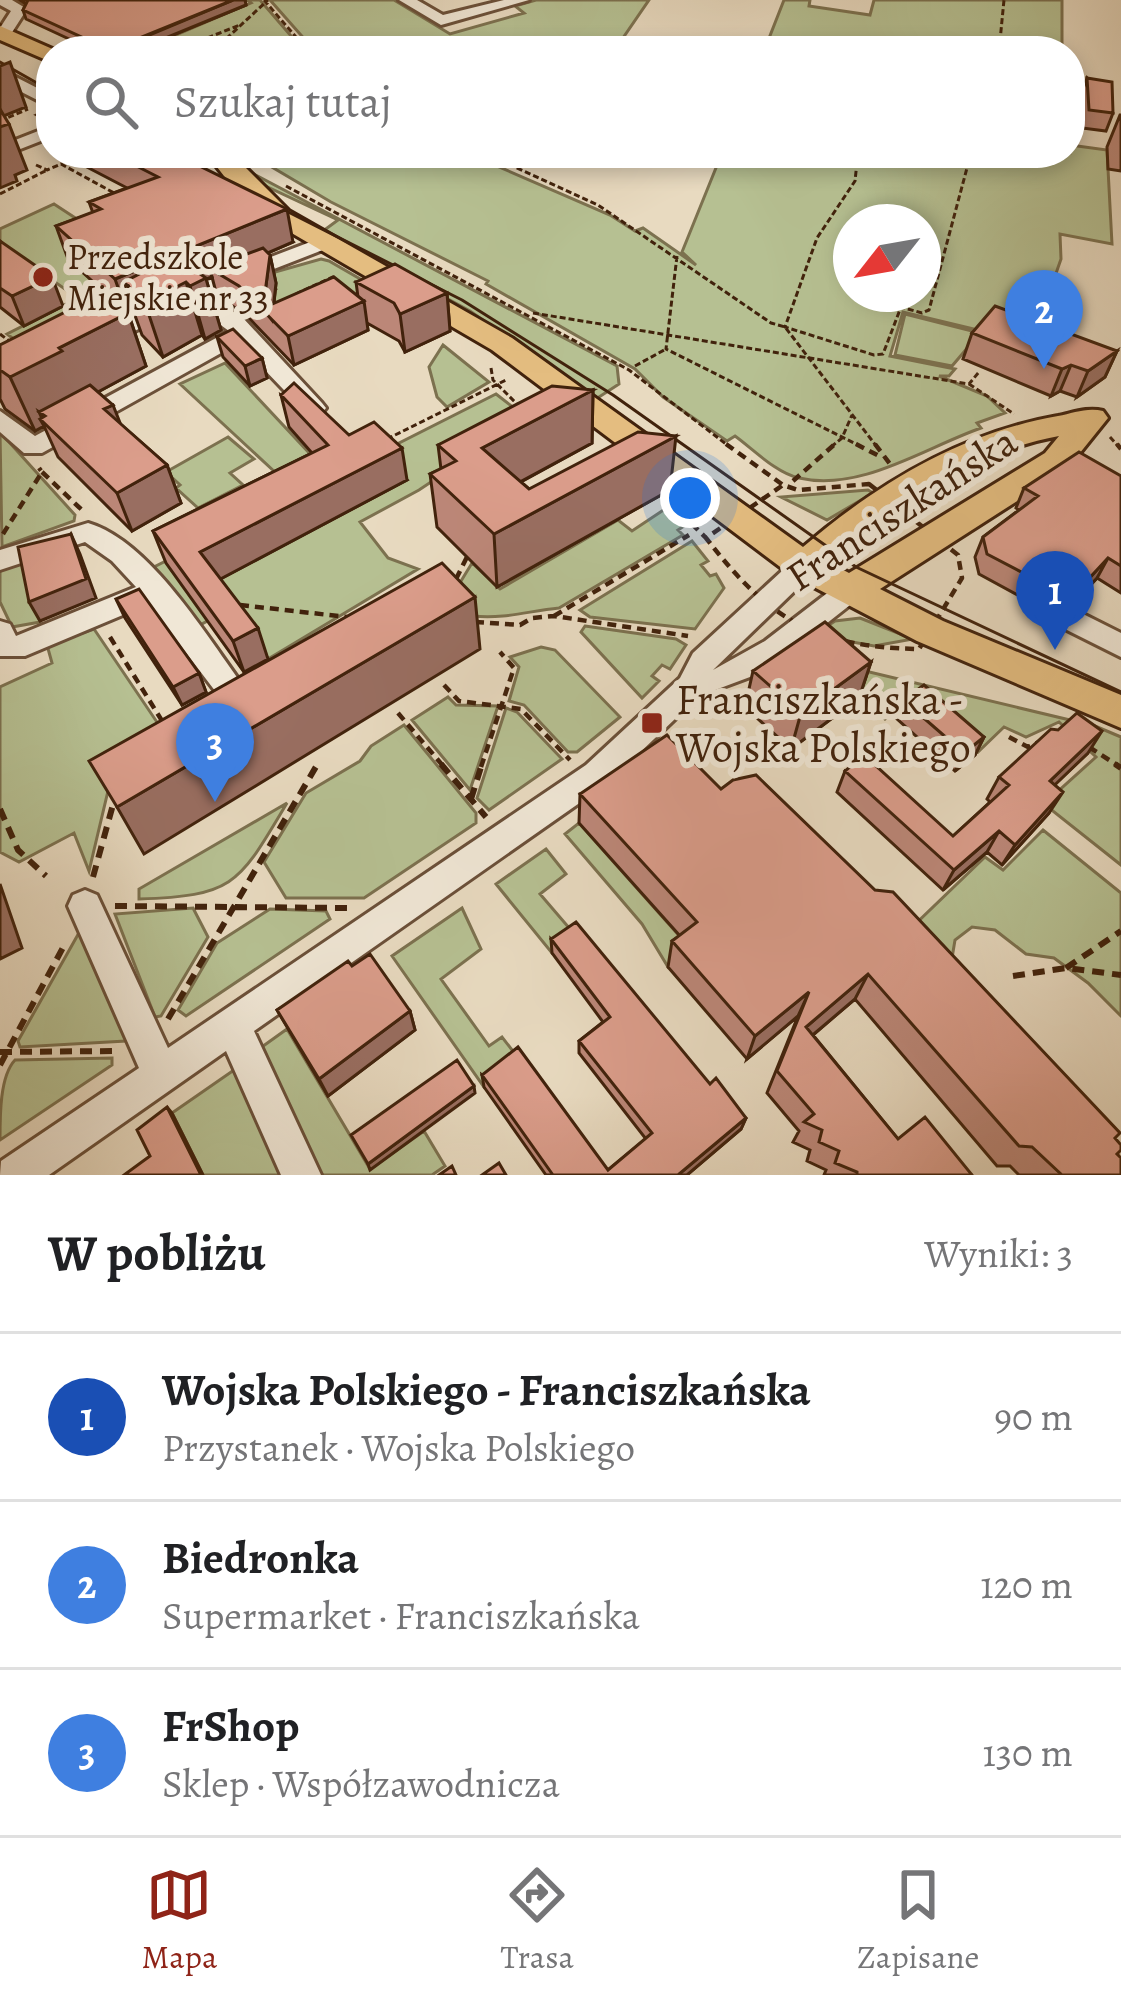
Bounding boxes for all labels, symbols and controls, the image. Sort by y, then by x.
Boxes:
search box [36,36,1085,168]
icon: search [78,69,144,135]
text: Szukaj tutaj [174,71,392,133]
north arrow [833,204,941,312]
place label: Przedszkole Miejskie nr 33 [67,232,269,322]
marker: Przedszkole Miejskie nr 33 [30,264,56,290]
pin: 2 [1005,270,1083,369]
street label: Franciszkańska [775,412,1028,604]
your location [660,468,720,528]
pin: 1 [1016,551,1094,650]
place label: Franciszkańska - Wojska Polskiego [675,671,971,776]
pin: 3 [176,703,254,802]
marker: Franciszkańska - Wojska Polskiego [639,710,665,736]
text: W pobliżu [48,1218,265,1288]
text: Wyniki: 3 [924,1227,1073,1280]
text: Wojska Polskiego - Franciszkańska [162,1359,811,1421]
text: 1 [80,1390,94,1443]
text: 90 m [994,1390,1073,1443]
text: Przystanek · Wojska Polskiego [162,1421,635,1474]
text: Biedronka [162,1527,359,1589]
text: 2 [78,1558,96,1611]
text: 120 m [980,1558,1073,1611]
text: Supermarket · Franciszkańska [162,1589,640,1642]
text: FrShop [162,1695,299,1757]
text: 3 [79,1726,95,1779]
text: 130 m [982,1726,1073,1779]
text: Sklep · Współzawodnicza [162,1757,560,1810]
tab: Mapa [142,1862,217,1979]
tab: Trasa [501,1862,574,1979]
tab: Zapisane [857,1862,979,1979]

